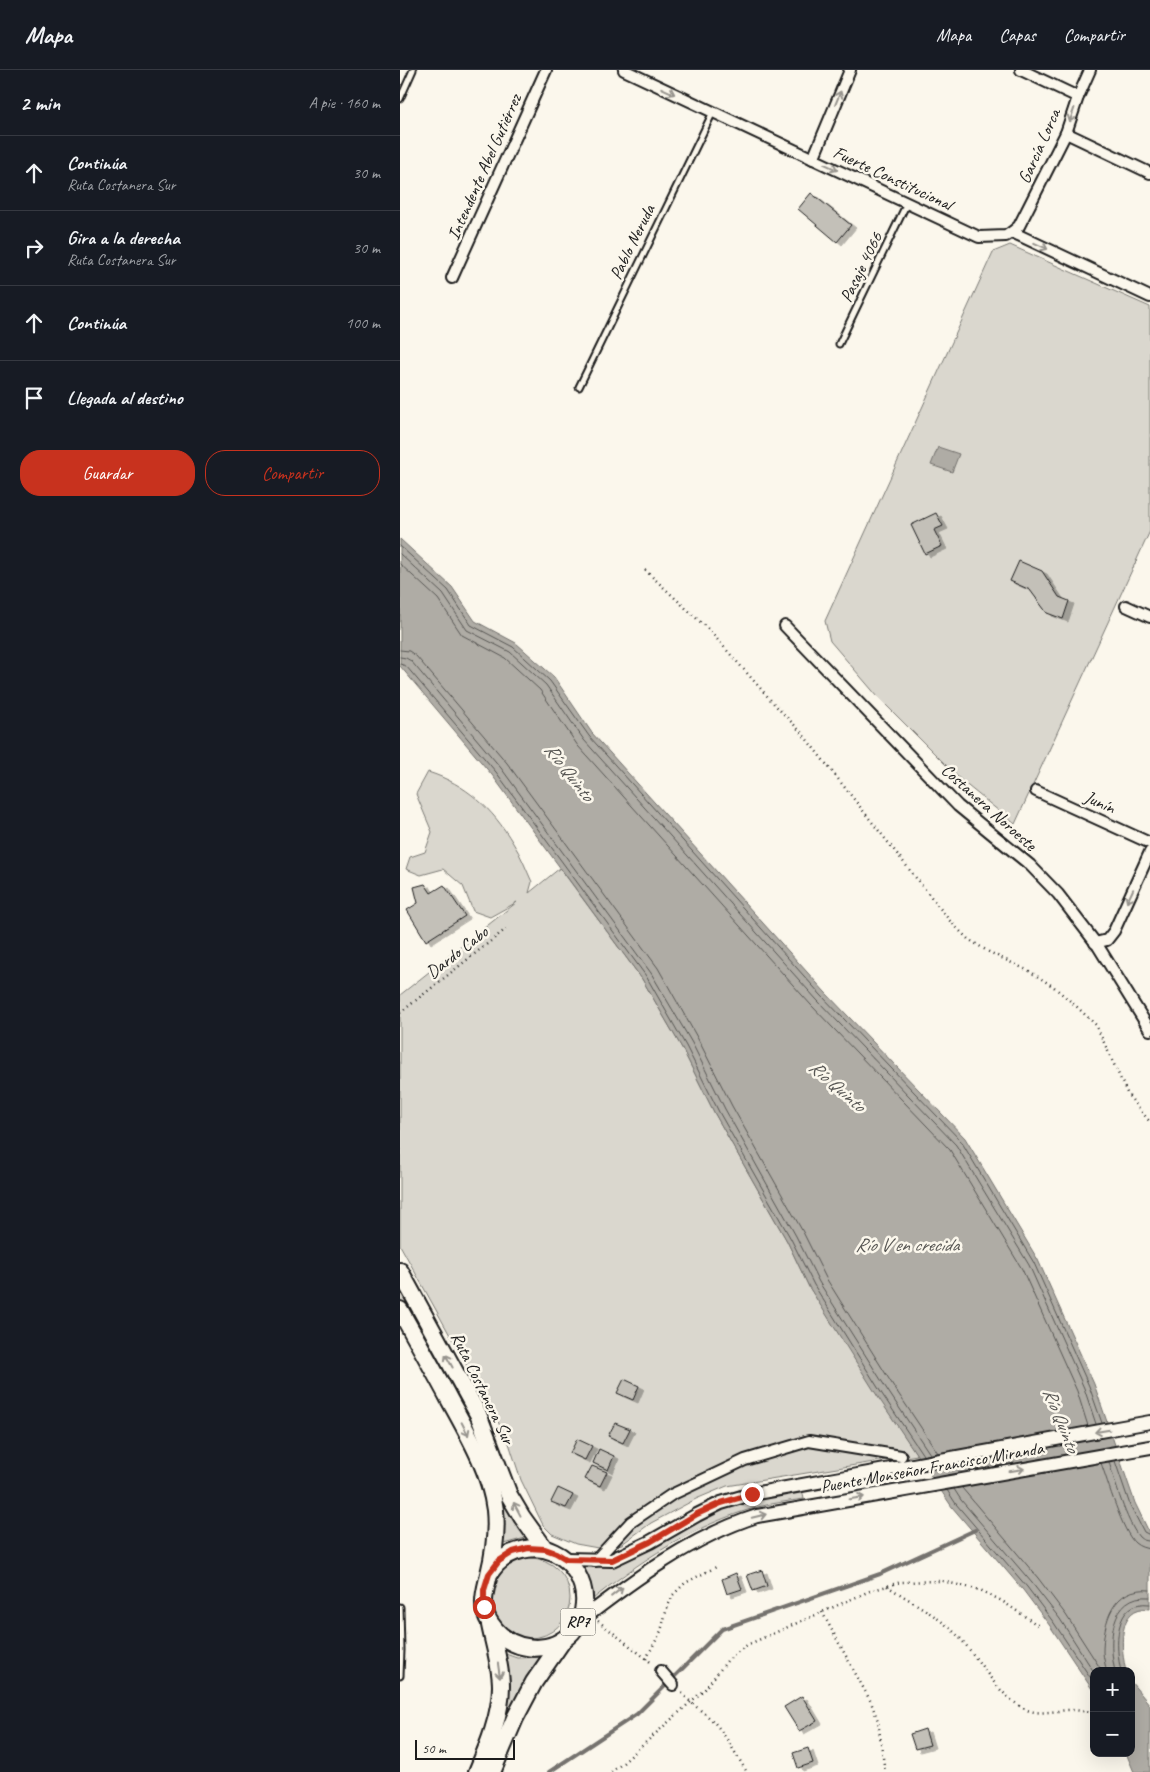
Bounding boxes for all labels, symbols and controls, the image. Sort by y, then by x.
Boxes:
text: Mapa [25,20,72,50]
text: Mapa [936,24,971,46]
text: Capas [999,24,1036,46]
text: Compartir [1064,24,1125,46]
one-way arrow [660,86,675,96]
street label: Intendente Abel Gutiérrez [442,89,527,243]
text: 2 min [20,90,60,116]
one-way arrow [834,91,844,106]
text: A pie · 160 m [309,93,380,113]
street label: García Lorca [1013,104,1066,187]
one-way arrow [1067,107,1076,122]
street label: Fuerte Constitucional [830,141,959,216]
text: Continúa [67,151,126,175]
icon: ahead [20,159,48,187]
text: 30 m [353,163,380,183]
one-way arrow [823,163,838,173]
text: Ruta Costanera Sur [67,175,175,195]
street label: Pablo Neruda [604,199,660,283]
text: Gira a la derecha [67,226,180,250]
street label: Pasaje 4066 [835,228,888,306]
icon: right [20,234,48,262]
text: 30 m [353,238,380,258]
one-way arrow [1033,241,1048,251]
text: Ruta Costanera Sur [67,250,175,270]
icon: ahead [20,309,48,337]
text: Continúa [67,311,126,335]
text: 100 m [346,313,380,333]
icon: arrive [20,384,48,412]
text: Llegada al destino [67,386,183,410]
button: Guardar [20,450,195,496]
button: Compartir [205,450,380,496]
water label: Río Quinto [539,738,600,807]
street label: Costanera Noroeste [937,759,1042,856]
street label: Junín [1080,785,1120,819]
one-way arrow [1124,888,1134,903]
street label: Dardo Cabo [422,920,494,983]
water label: Río Quinto [804,1055,872,1118]
water label: Río V en crecida [855,1233,961,1257]
street label: Ruta Costanera Sur [446,1328,520,1449]
one-way arrow [444,1354,454,1369]
water label: Río Quinto [1037,1385,1085,1458]
one-way arrow [461,1421,470,1436]
one-way arrow [1094,1426,1110,1436]
street label: Puente Monseñor Francisco Miranda [819,1436,1046,1497]
one-way arrow [1008,1464,1024,1474]
route end [741,1483,764,1506]
one-way arrow [848,1492,864,1502]
one-way arrow [512,1501,522,1516]
one-way arrow [751,1511,767,1520]
one-way arrow [610,1587,623,1598]
route start [473,1596,496,1619]
road number: RP7 [560,1608,596,1635]
one-way arrow [495,1662,505,1678]
map controls [1090,1667,1135,1757]
button: + [1090,1667,1135,1712]
button: − [1090,1712,1135,1757]
scale bar [415,1737,515,1760]
text: 50 m [422,1740,446,1757]

